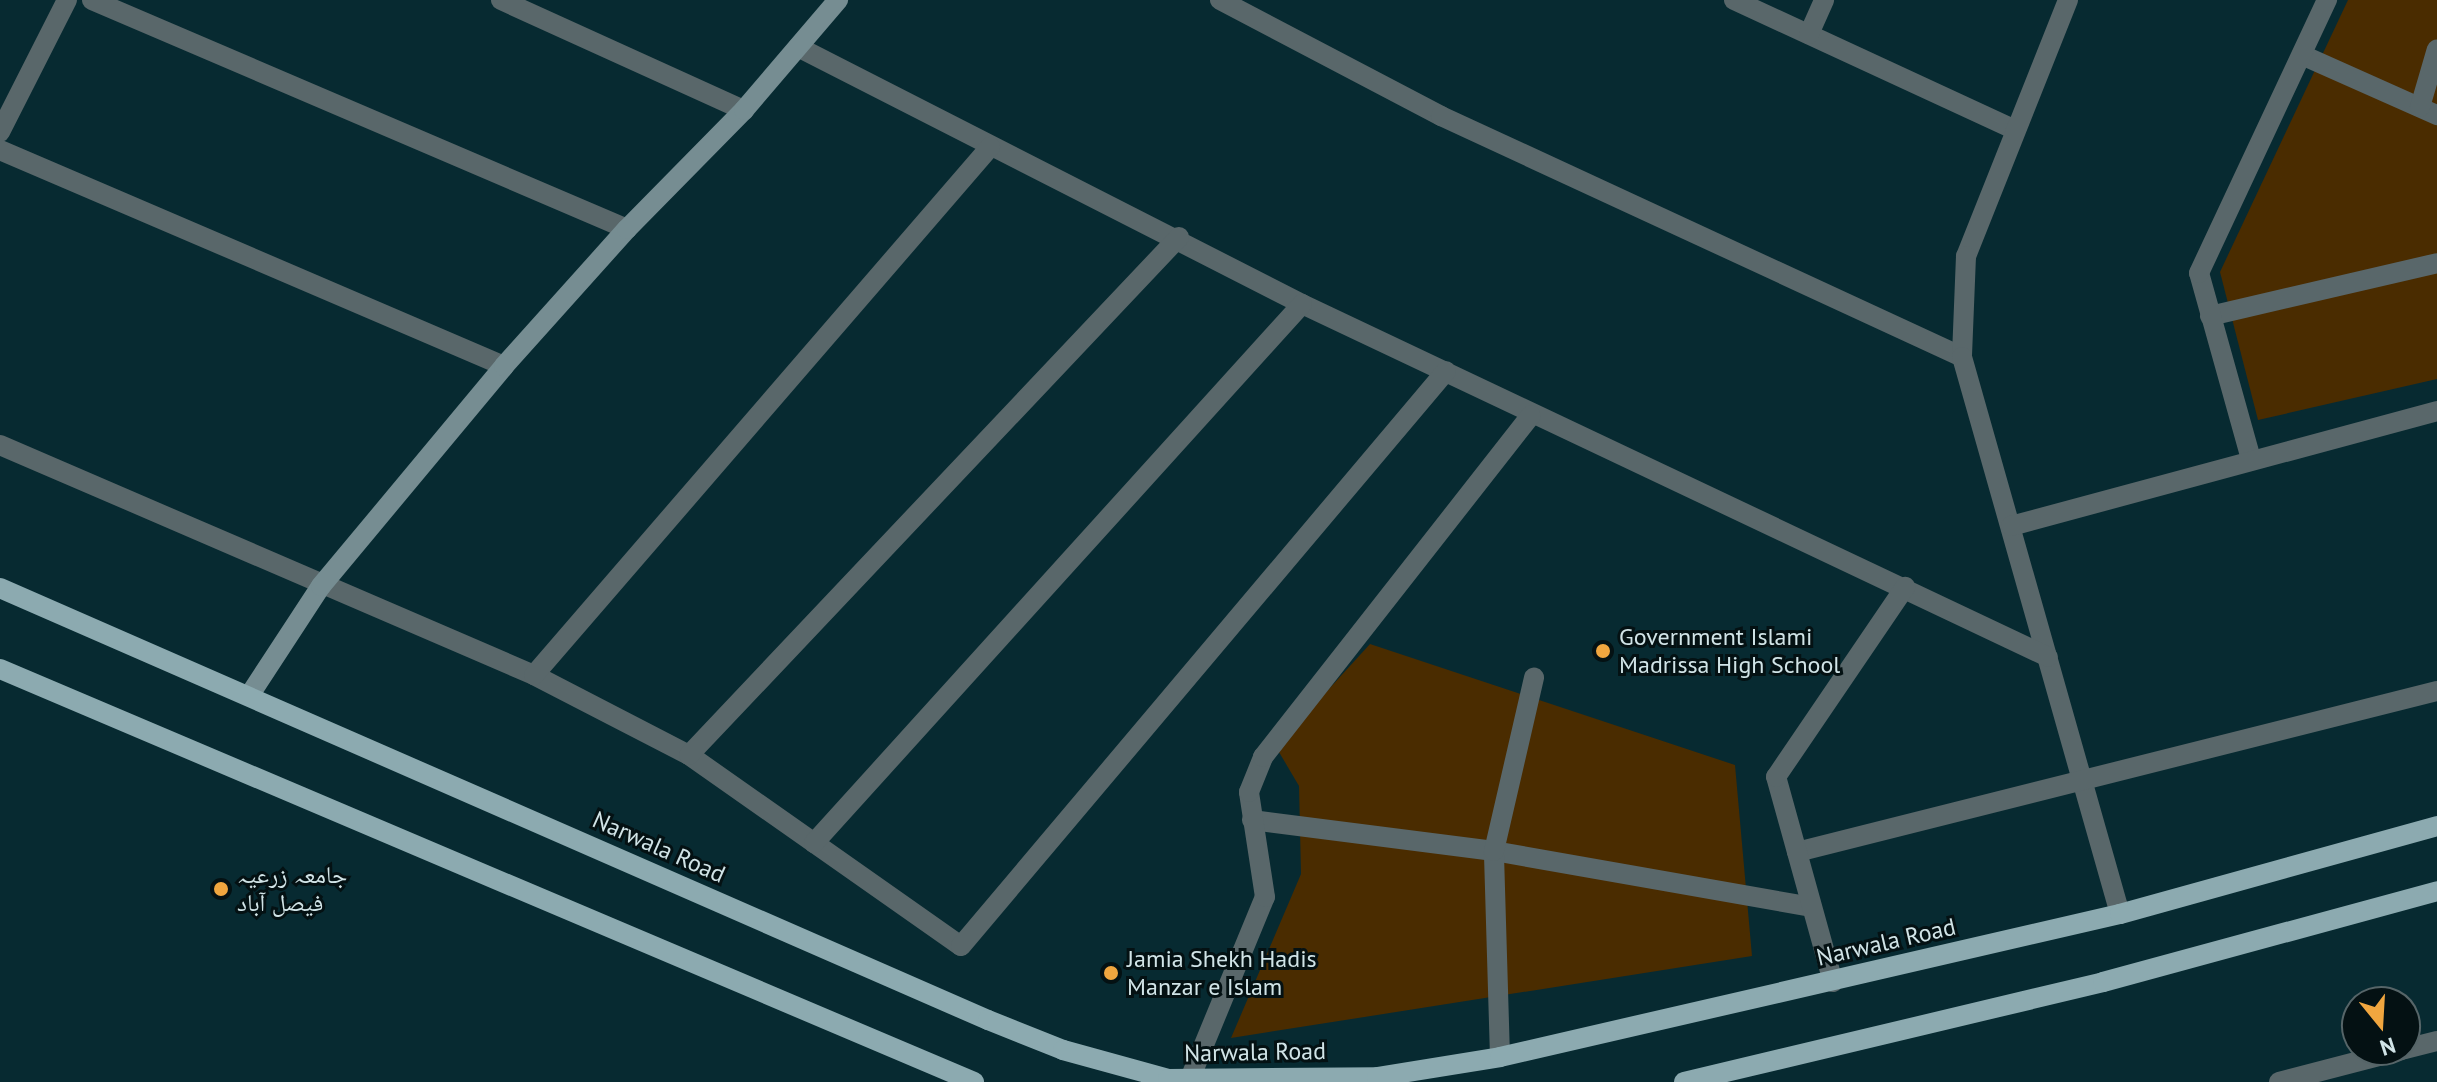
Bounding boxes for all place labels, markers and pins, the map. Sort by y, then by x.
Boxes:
place label: Government Islami Madrissa High School [1619,623,1840,679]
marker: Government Islami Madrissa High School [1594,642,1612,660]
place label: جامعہ زرعیہ فیصل آباد [237,861,347,917]
marker: جامعہ زرعیہ فیصل آباد [212,880,230,898]
place label: Jamia Shekh Hadis Manzar e Islam [1127,945,1317,1001]
marker: Jamia Shekh Hadis Manzar e Islam [1102,964,1120,982]

